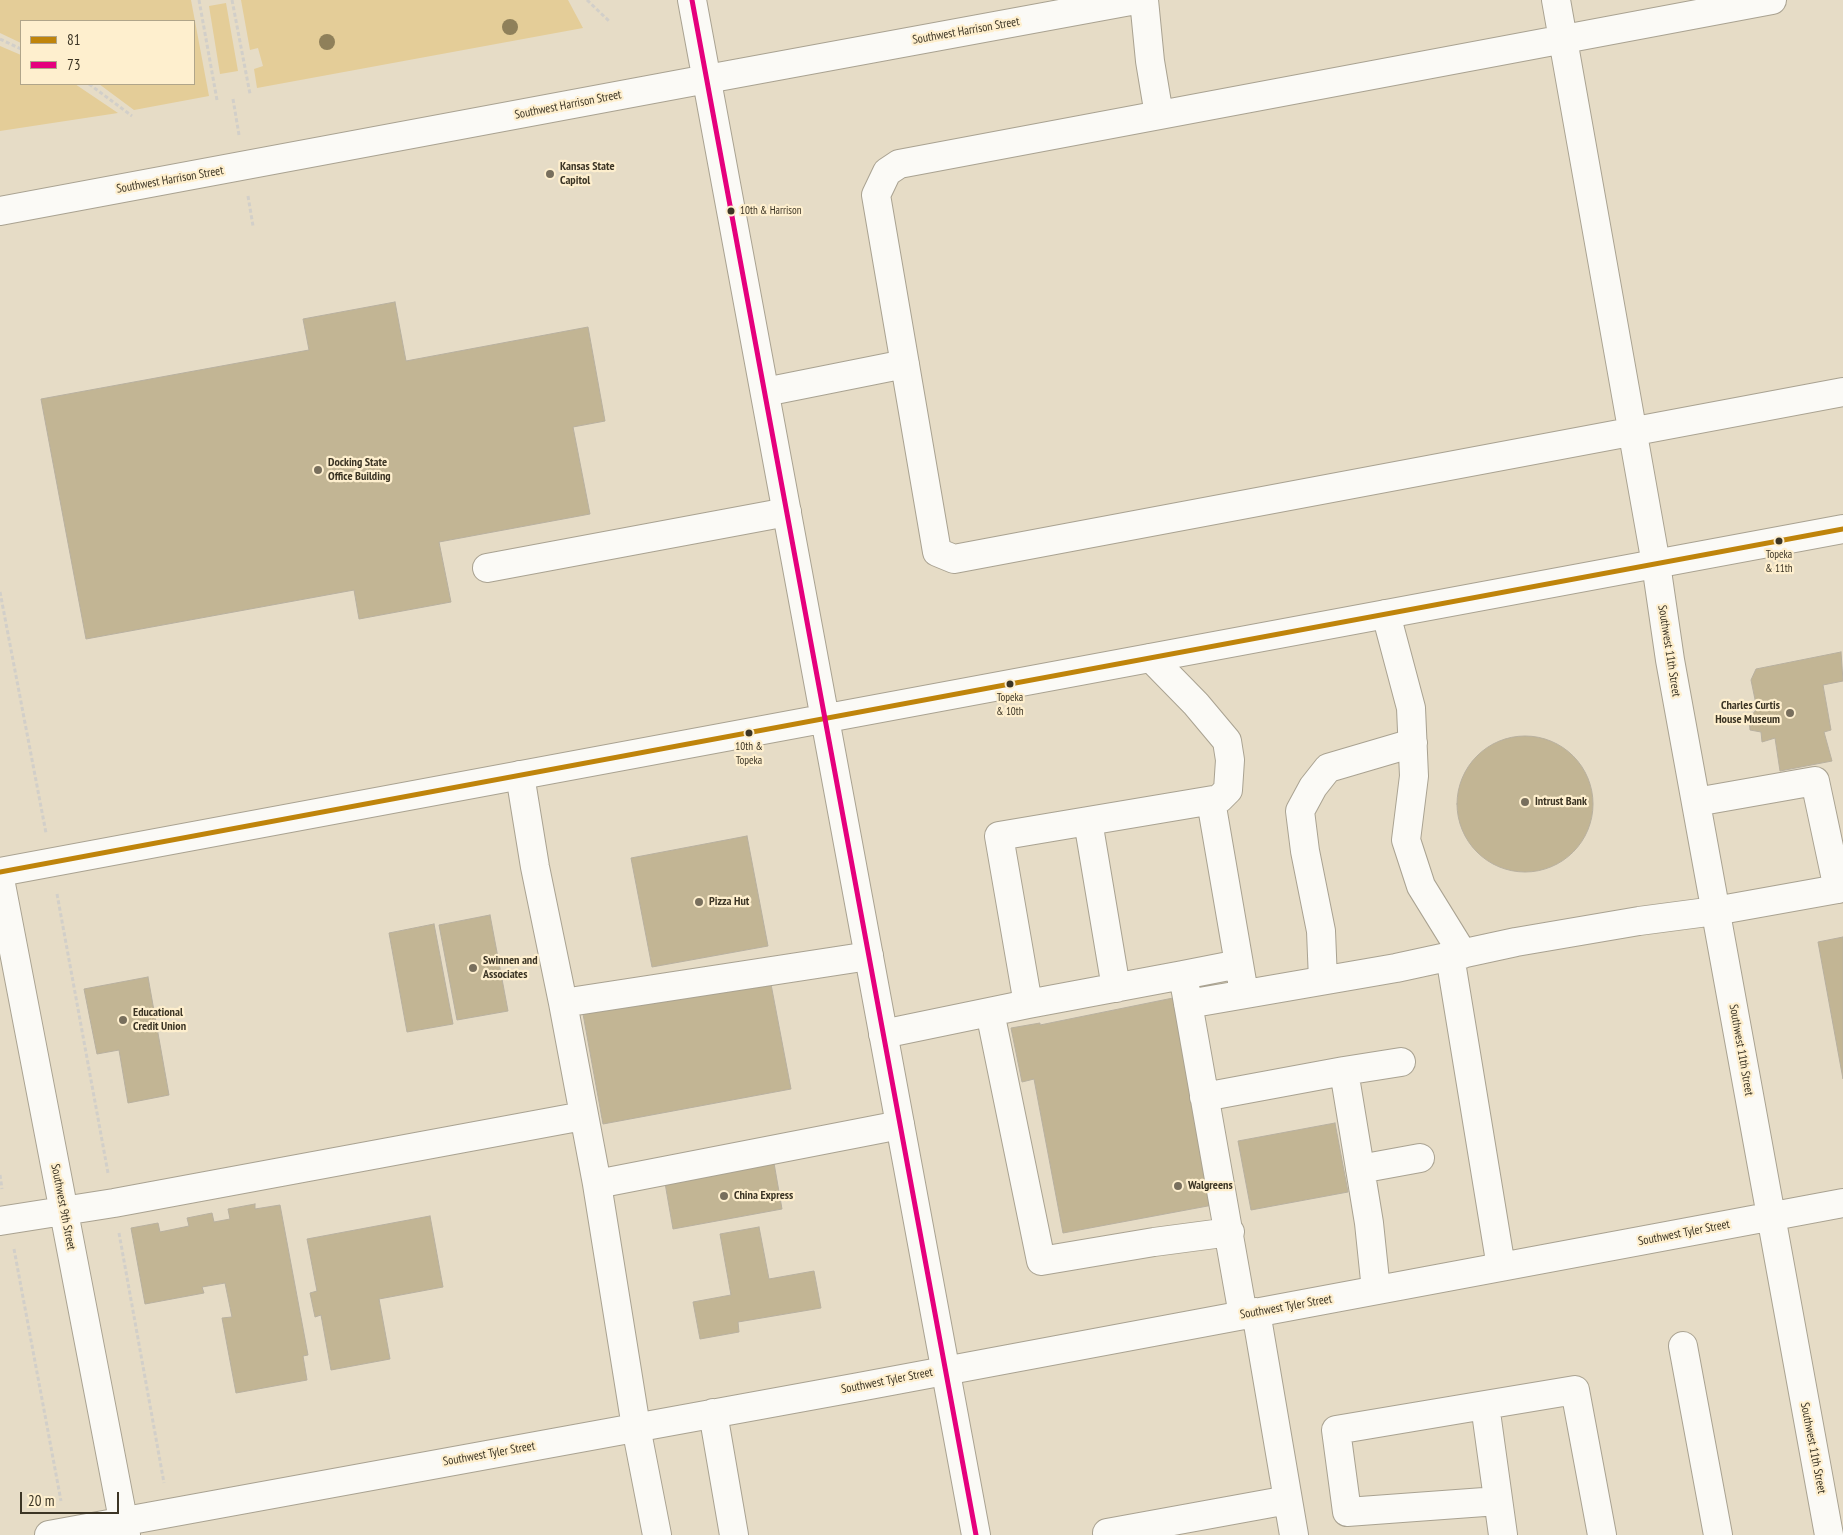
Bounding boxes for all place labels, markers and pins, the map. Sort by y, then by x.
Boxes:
place label: Kansas State Capitol [560,160,615,188]
marker: Kansas State Capitol [544,168,556,180]
place label: 10th & Harrison [740,204,802,218]
marker: 10th & Harrison [726,206,736,216]
place label: Docking State Office Building [328,456,391,484]
marker: Docking State Office Building [312,464,324,476]
marker: Topeka & 11th [1774,536,1784,546]
place label: Topeka & 11th [1765,548,1793,574]
marker: Topeka & 10th [1005,679,1015,689]
place label: Topeka & 10th [996,691,1024,717]
place label: Charles Curtis House Museum [1715,699,1780,727]
marker: Charles Curtis House Museum [1784,707,1796,719]
marker: 10th & Topeka [744,728,754,738]
place label: 10th & Topeka [735,740,763,766]
place label: Intrust Bank [1535,795,1587,809]
marker: Intrust Bank [1519,796,1531,808]
place label: Pizza Hut [709,895,749,909]
marker: Pizza Hut [693,896,705,908]
place label: Swinnen and Associates [483,954,538,982]
marker: Swinnen and Associates [467,962,479,974]
place label: Educational Credit Union [133,1006,186,1034]
marker: Educational Credit Union [117,1014,129,1026]
place label: Walgreens [1188,1179,1233,1193]
marker: Walgreens [1172,1180,1184,1192]
place label: China Express [734,1189,793,1203]
marker: China Express [718,1190,730,1202]

